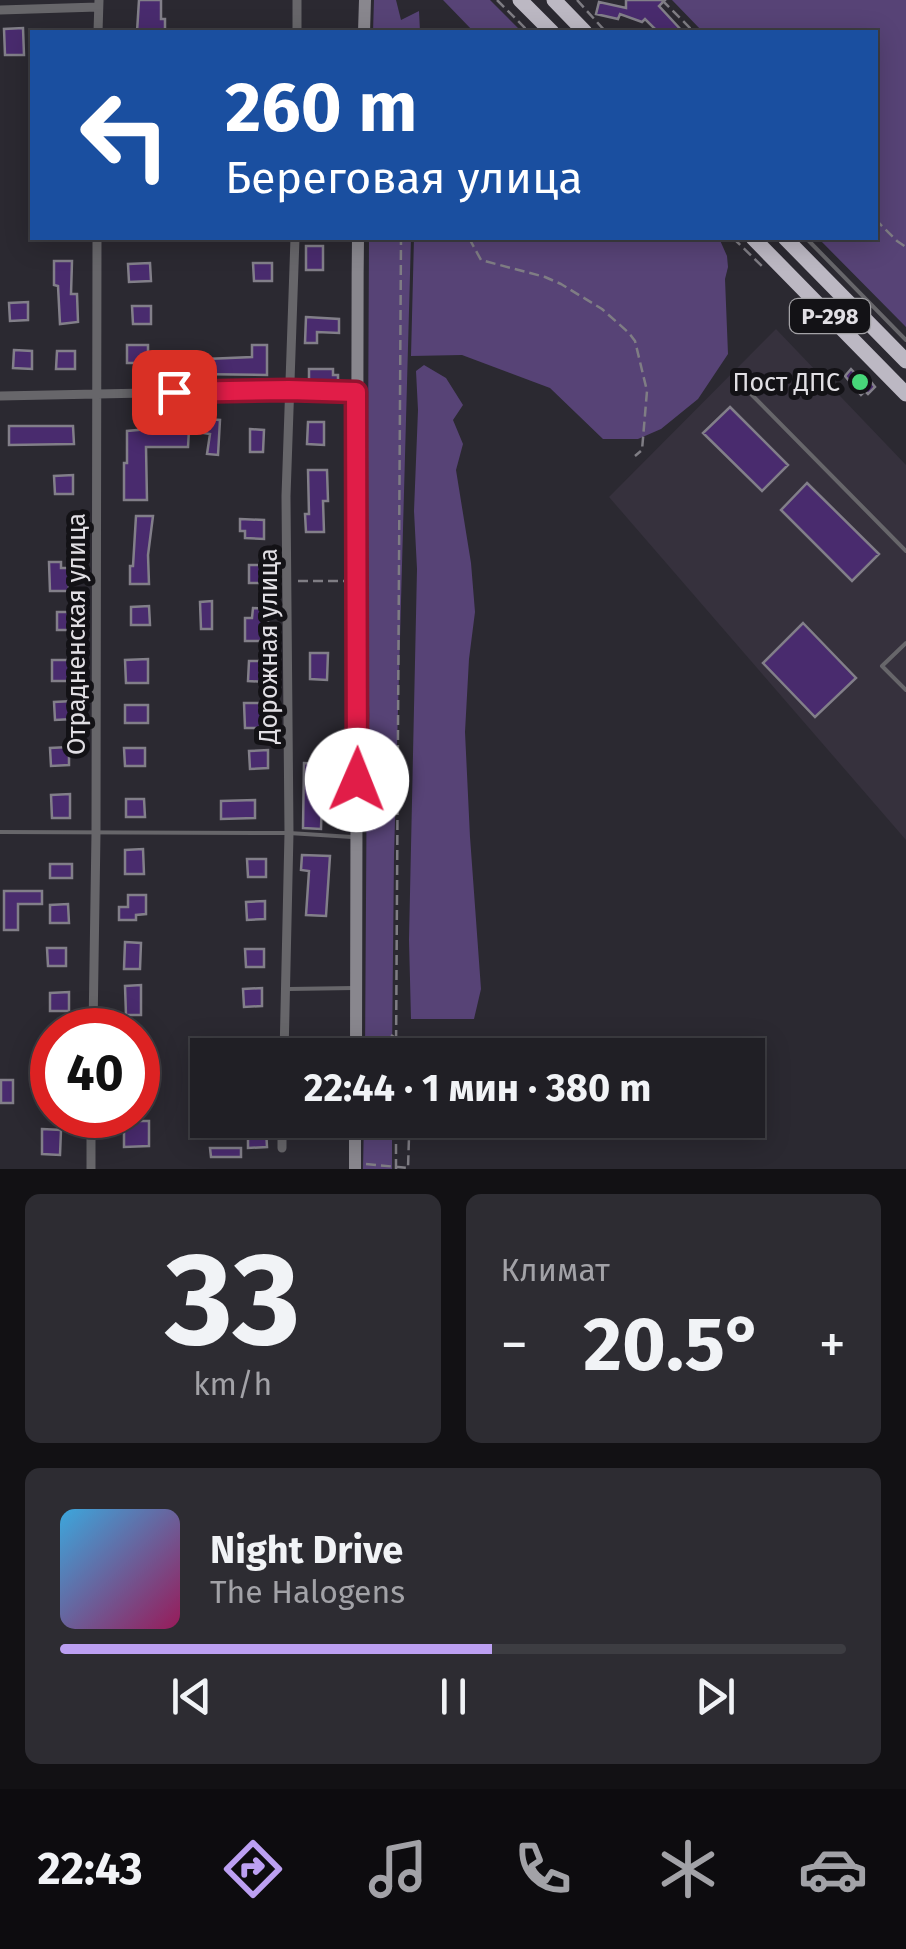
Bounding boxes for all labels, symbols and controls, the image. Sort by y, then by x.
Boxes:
text: 260 m [225,66,417,150]
icon: left [60,70,190,200]
text: Береговая улица [225,151,583,205]
road number: Р-298 [790,299,870,333]
pin [132,350,217,435]
icon: arrive [147,365,202,420]
place label: Пост ДПС [733,368,840,398]
marker: Пост ДПС [849,371,871,393]
street label: Отрадненская улица [62,513,92,755]
street label: Дорожная улица [254,548,284,745]
position arrow [305,728,409,832]
speed limit sign: 40 [30,1008,160,1138]
text: 22:44 · 1 мин · 380 m [304,1065,651,1111]
text: 33 [165,1222,300,1378]
text: Климат [501,1251,610,1289]
text: 20.5° [583,1300,763,1390]
text: − [501,1312,528,1378]
text: + [819,1312,846,1378]
text: km/h [193,1365,272,1403]
text: Night Drive [210,1527,403,1573]
text: The Halogens [210,1573,405,1611]
icon: previous [164,1669,219,1724]
icon: pause [426,1669,481,1724]
icon: next [688,1669,743,1724]
icon: directions [218,1834,288,1904]
icon: music [363,1834,433,1904]
icon: phone [508,1834,578,1904]
icon: climate [653,1834,723,1904]
icon: car [798,1834,868,1904]
text: 22:43 [38,1842,143,1896]

